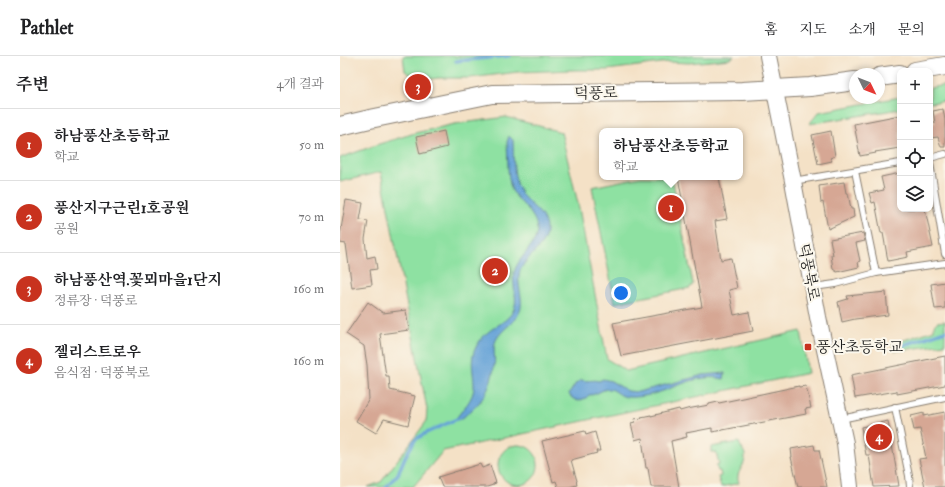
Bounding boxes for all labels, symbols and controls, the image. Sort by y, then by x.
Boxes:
text: Pathlet [20,16,74,40]
text: 홈 [764,21,778,38]
text: 지도 [800,21,827,38]
text: 소개 [849,21,876,38]
text: 문의 [898,21,925,38]
north arrow [849,68,885,104]
map controls [897,68,933,212]
button: + [897,68,933,104]
pin: 3 [405,72,431,102]
text: 주변 [16,74,49,95]
text: 4개 결과 [277,76,324,92]
street label: 덕풍로 [574,84,618,103]
button: − [897,104,933,140]
text: 하남풍산초등학교 [54,127,170,146]
popup [599,128,743,180]
text: 1 [27,137,31,153]
text: 50 m [299,137,324,153]
text: 하남풍산초등학교 [613,137,729,156]
button: locate [897,140,933,176]
text: 학교 [54,149,79,165]
text: 학교 [613,159,638,175]
button: layers [897,176,933,212]
pin: 1 [658,193,684,223]
text: 풍산지구근린1호공원 [54,199,190,218]
text: 2 [26,209,32,225]
text: 70 m [299,209,324,225]
text: 공원 [54,221,79,237]
street label: 덕풍북로 [794,242,823,303]
pin: 2 [482,256,508,286]
text: 하남풍산역.꽃뫼마을1단지 [54,271,222,290]
text: 3 [27,281,32,297]
text: 160 m [293,281,324,297]
your location [611,283,631,303]
text: 정류장 · 덕풍로 [54,293,137,309]
place label: 풍산초등학교 [816,338,903,357]
marker: 풍산초등학교 [803,342,813,352]
text: 젤리스트로우 [54,343,141,362]
text: 4 [25,353,33,369]
text: 160 m [293,353,324,369]
text: 음식점 · 덕풍북로 [54,365,150,381]
pin: 4 [866,422,892,452]

